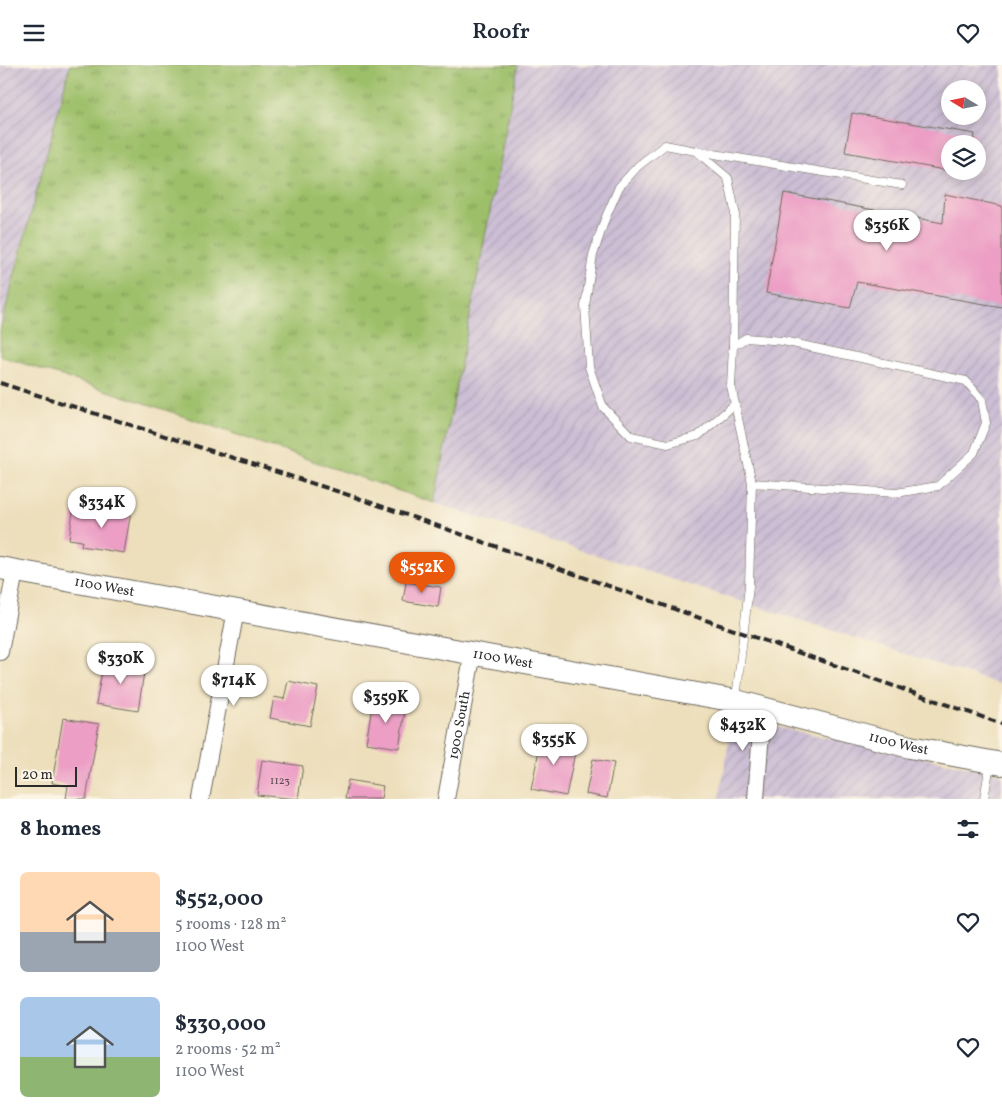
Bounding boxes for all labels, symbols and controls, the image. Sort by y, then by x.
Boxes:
text: Roofr [472,17,530,48]
icon: menu [20,19,48,47]
icon: heart [954,19,982,47]
north arrow [941,80,986,125]
map controls [941,80,986,180]
button: layers [941,135,986,180]
pin: $356K [852,209,922,252]
text: $356K [864,215,910,237]
pin: $334K [67,487,137,529]
text: $334K [79,492,125,514]
pin: $552K [387,551,457,594]
text: $552K [400,557,444,579]
street label: 1100 West [73,572,136,602]
pin: $330K [86,643,156,685]
street label: 1100 West [471,644,535,674]
text: $330K [98,648,144,670]
pin: $714K [199,665,269,707]
text: $714K [212,670,256,692]
pin: $359K [351,681,421,724]
text: $359K [363,687,409,709]
street label: 1900 South [444,689,475,761]
pin: $432K [708,709,778,752]
text: $432K [720,715,766,737]
pin: $355K [519,723,589,766]
street label: 1100 West [867,727,930,760]
text: $355K [532,729,576,751]
scale bar [15,764,78,787]
text: 20 m [22,766,53,785]
house number: 1123 [270,774,290,789]
text: 8 homes [20,815,101,844]
icon: filters [954,815,982,843]
text: $552,000 [175,885,263,914]
icon: home [60,892,120,952]
icon: heart [954,908,982,936]
text: 5 rooms · 128 m² [175,914,286,936]
text: 1100 West [175,936,245,958]
text: $330,000 [175,1010,266,1039]
icon: home [60,1017,120,1077]
icon: heart [954,1033,982,1061]
text: 2 rooms · 52 m² [175,1039,281,1061]
text: 1100 West [175,1061,245,1083]

